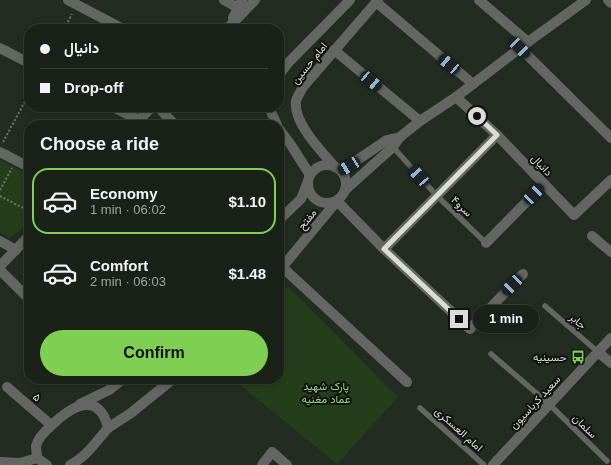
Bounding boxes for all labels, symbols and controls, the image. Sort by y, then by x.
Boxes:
car [507,35,533,61]
text: دانیال [64,39,99,56]
street label: امام حسین [289,40,331,87]
car [436,52,462,76]
car [358,69,384,93]
text: Drop-off [64,79,123,96]
route start [468,107,486,125]
text: Choose a ride [40,134,159,154]
street label: دانیال [528,152,555,179]
car [336,155,362,177]
car [407,163,431,189]
car [521,181,547,207]
icon: car [42,183,78,219]
text: Economy [90,185,158,202]
text: $1.10 [228,193,266,210]
street label: سرو۴ [449,193,475,220]
text: 1 min · 06:02 [90,202,166,217]
street label: مفتح [295,206,320,233]
icon: car [42,255,78,291]
text: Comfort [90,257,148,274]
text: $1.48 [228,265,266,282]
car [499,272,525,298]
text: 2 min · 06:03 [90,274,166,289]
callout: 1 min [473,305,539,333]
route end [450,310,468,328]
street label: جابر [566,310,589,332]
text: 1 min [489,311,523,326]
button: Confirm [40,330,268,376]
bus stop icon: حسینیه [570,349,586,365]
place label: حسینیه [533,351,567,364]
street label: سعید کرباسیون [507,373,564,432]
park label: پارک شهید عماد مغنیه [302,380,351,406]
street label: ۵ [31,390,43,404]
street label: امام العسکری [431,405,485,455]
street label: سلمان [570,412,600,441]

